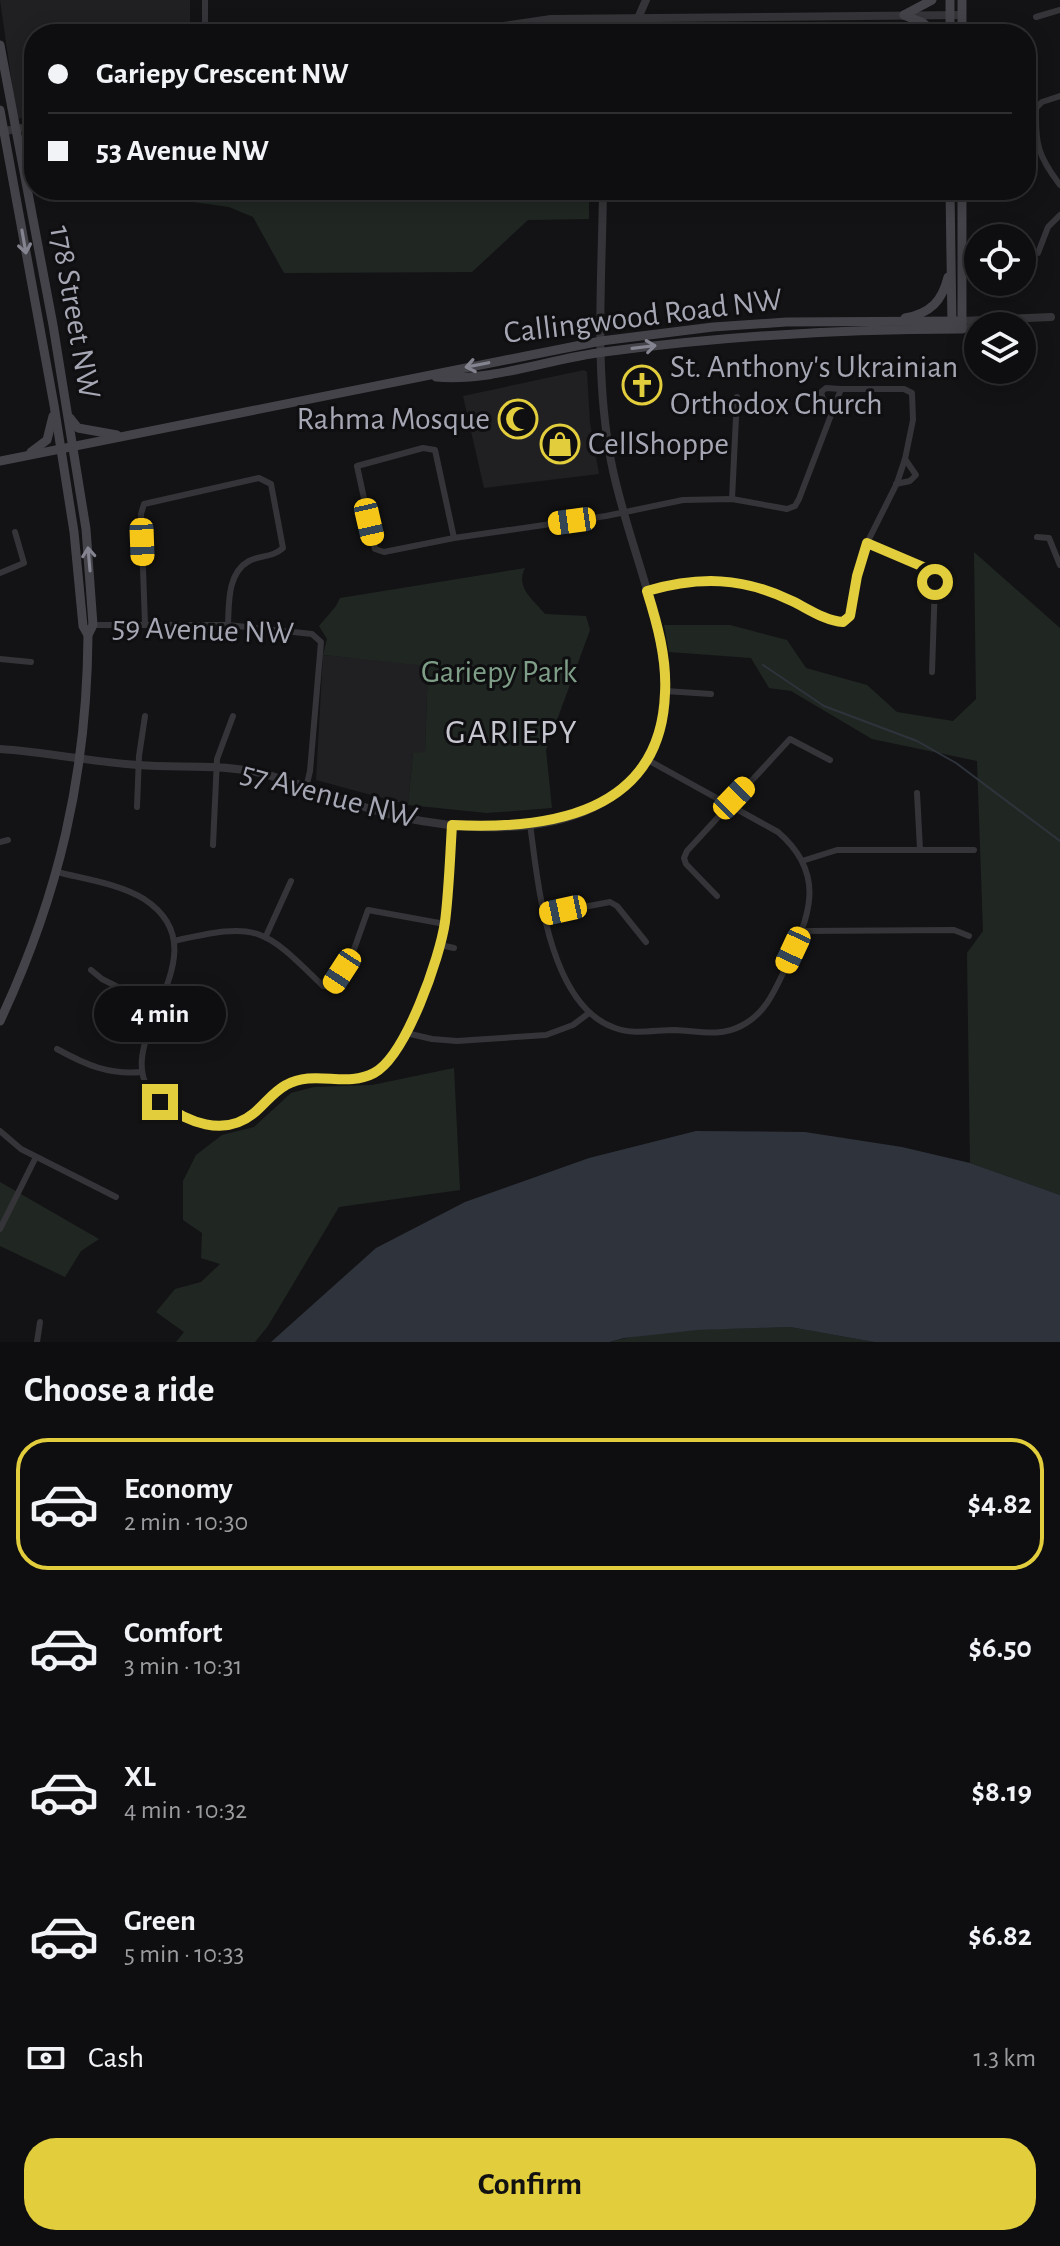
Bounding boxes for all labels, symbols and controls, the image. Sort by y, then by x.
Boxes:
text: Gariepy Crescent NW [96,59,349,89]
text: 53 Avenue NW [96,136,269,166]
street label: 178 Street NW [44,223,106,402]
map controls [964,224,1036,384]
button: locate [964,224,1036,296]
one-way arrow [18,228,33,254]
street label: Callingwood Road NW [502,283,784,349]
button: layers [964,312,1036,384]
one-way arrow [630,340,656,355]
place label: St. Anthony's Ukrainian Orthodox Church [670,351,958,420]
one-way arrow [464,358,490,373]
church icon: St. Anthony's Ukrainian Orthodox Church [621,364,663,406]
mosque icon: Rahma Mosque [497,398,539,440]
place label: Rahma Mosque [297,403,490,435]
shop icon: CellShoppe [539,423,581,465]
place label: CellShoppe [588,428,729,460]
car [352,496,386,548]
car [547,506,597,536]
car [129,518,155,566]
one-way arrow [81,546,96,573]
route start [917,564,953,600]
street label: 59 Avenue NW [111,611,295,649]
park label: Gariepy Park [421,656,577,688]
district label: GARIEPY [445,716,579,750]
street label: 57 Avenue NW [238,756,421,834]
car [709,772,759,824]
car [537,893,589,927]
car [772,923,814,977]
car [319,944,365,998]
callout: 4 min [94,986,226,1042]
text: 4 min [131,1001,189,1027]
route end [142,1084,178,1120]
text: Choose a ride [24,1372,214,1408]
icon: car [28,1468,100,1540]
text: Economy [124,1474,233,1504]
text: $4.82 [968,1489,1032,1519]
text: 2 min · 10:30 [124,1509,248,1535]
icon: car [28,1612,100,1684]
text: Comfort [124,1618,223,1648]
text: $6.50 [969,1633,1032,1663]
text: 3 min · 10:31 [124,1653,242,1679]
icon: car [28,1756,100,1828]
text: XL [124,1762,156,1792]
text: $8.19 [972,1777,1032,1807]
text: 4 min · 10:32 [124,1797,247,1823]
icon: car [28,1900,100,1972]
text: Green [124,1906,196,1936]
text: $6.82 [968,1921,1032,1951]
text: 5 min · 10:33 [124,1941,244,1967]
icon: cash [24,2036,68,2080]
text: Cash [88,2043,144,2073]
text: 1.3 km [973,2045,1036,2071]
button: Confirm [24,2138,1036,2230]

